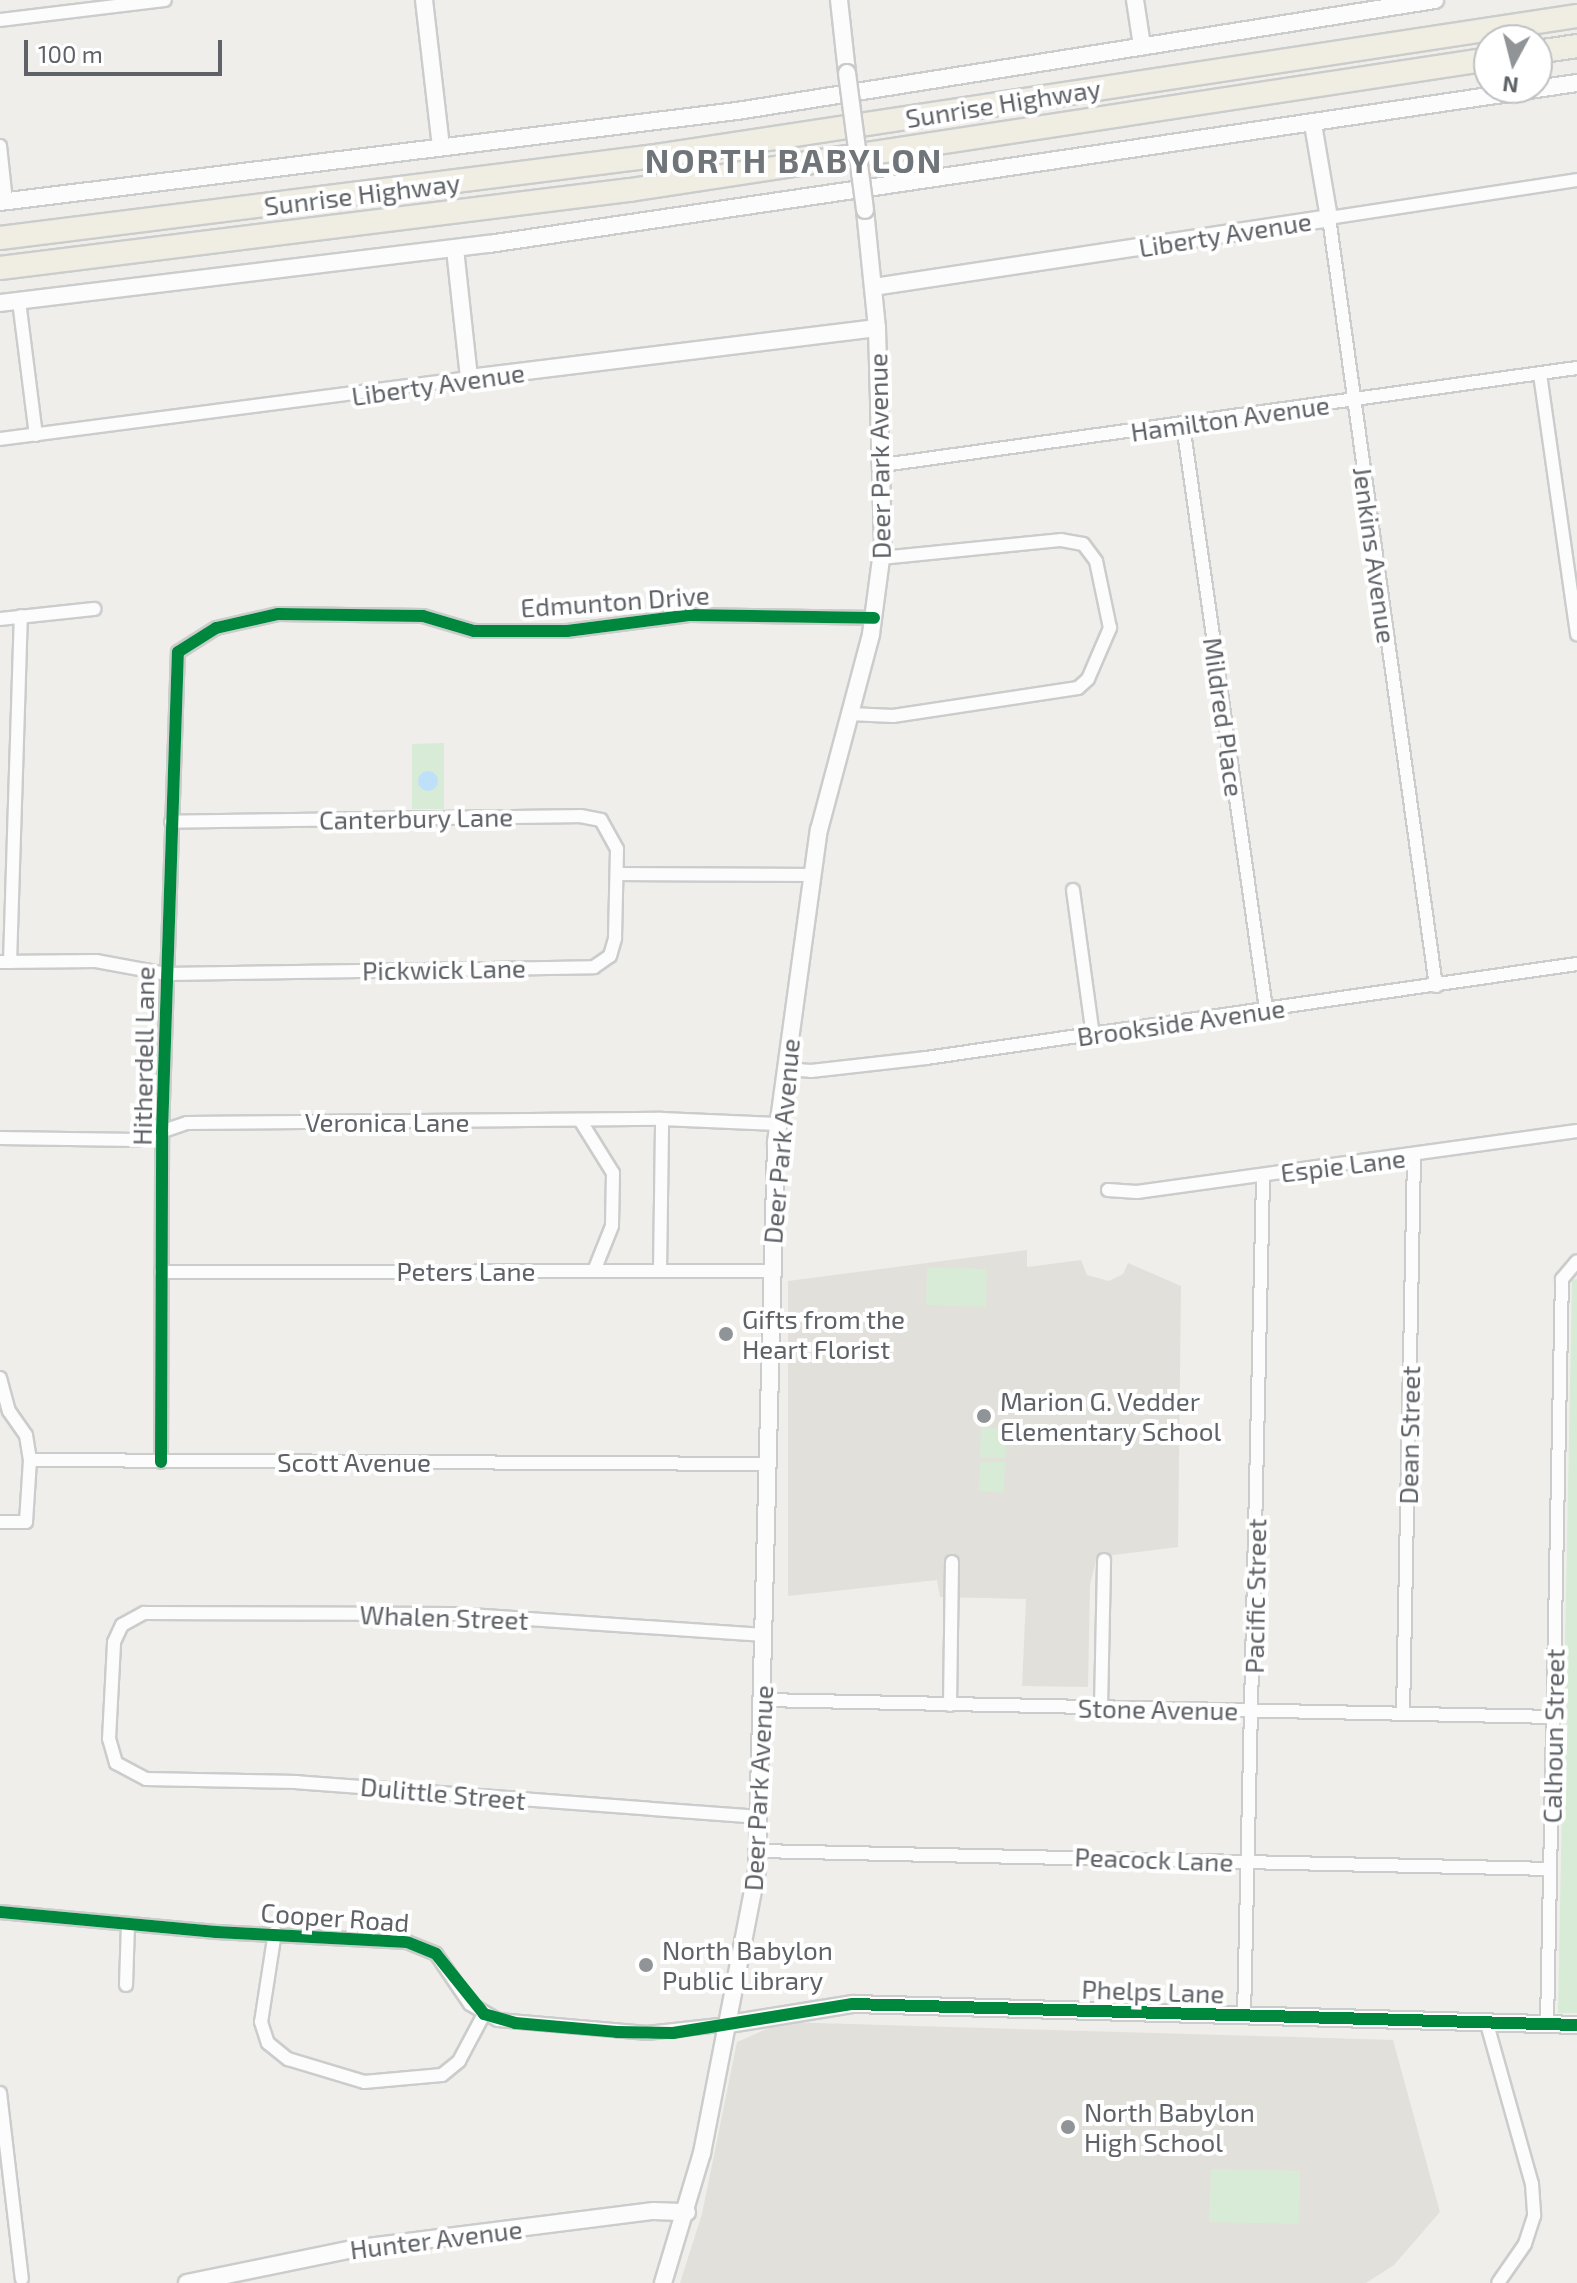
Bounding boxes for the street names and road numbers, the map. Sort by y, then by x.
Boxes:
street label: Sunrise Highway [903,72,1103,134]
street label: Sunrise Highway [262,167,462,221]
street label: Liberty Avenue [1136,205,1314,263]
street label: Deer Park Avenue [862,352,896,560]
street label: Liberty Avenue [349,356,527,412]
street label: Hamilton Avenue [1128,389,1332,447]
street label: Jenkins Avenue [1347,464,1403,646]
street label: Edmunton Drive [519,579,711,623]
street label: Mildred Place [1197,635,1251,799]
street label: Canterbury Lane [318,801,514,835]
street label: Pickwick Lane [362,952,526,986]
street label: Hitherdell Lane [126,966,160,1146]
street label: Brookside Avenue [1075,992,1287,1052]
street label: Deer Park Avenue [756,1036,806,1246]
street label: Veronica Lane [305,1106,469,1138]
street label: Espie Lane [1279,1142,1407,1188]
street label: Peters Lane [396,1255,536,1287]
street label: Dean Street [1392,1365,1426,1505]
street label: Scott Avenue [277,1446,431,1478]
street label: Pacific Street [1238,1518,1272,1674]
street label: Whalen Street [359,1598,529,1636]
street label: Calhoun Street [1536,1648,1570,1824]
street label: Deer Park Avenue [737,1684,779,1892]
street label: Stone Avenue [1077,1692,1239,1726]
street label: Dulittle Street [359,1770,527,1816]
street label: Peacock Lane [1074,1841,1234,1877]
street label: Cooper Road [259,1896,411,1938]
street label: Phelps Lane [1081,1973,1225,2009]
street label: Hunter Avenue [347,2213,525,2265]

